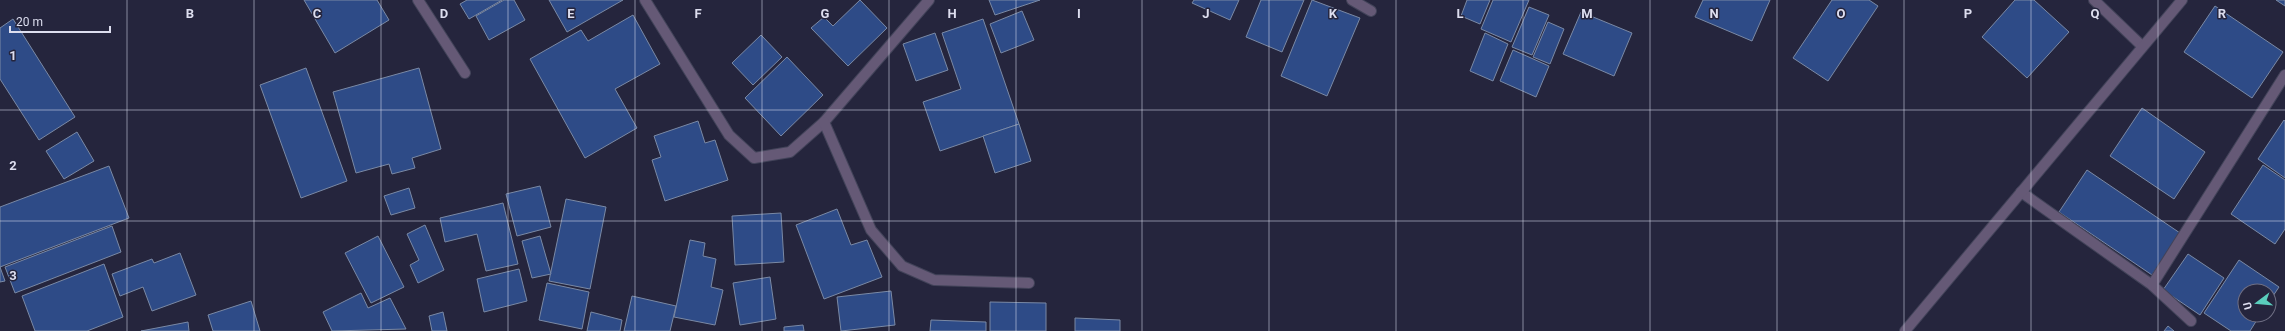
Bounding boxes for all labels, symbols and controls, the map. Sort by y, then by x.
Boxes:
text: B [186,6,194,21]
text: C [313,6,322,21]
text: D [440,6,448,21]
text: E [567,6,575,21]
text: F [694,6,702,21]
text: G [821,6,830,21]
text: H [947,6,957,21]
text: I [1077,6,1081,21]
text: J [1202,6,1210,21]
text: K [1329,6,1338,21]
text: L [1456,6,1464,21]
text: M [1581,6,1593,21]
text: N [1709,6,1719,21]
text: O [1837,6,1846,21]
text: P [1964,6,1972,21]
text: Q [2091,6,2100,21]
text: R [2218,6,2227,21]
scale bar [10,8,110,34]
text: 20 m [16,15,43,29]
text: 1 [9,48,17,63]
text: 2 [9,158,17,173]
text: 3 [9,268,17,283]
north arrow [2237,283,2277,323]
text: U [2241,300,2255,311]

